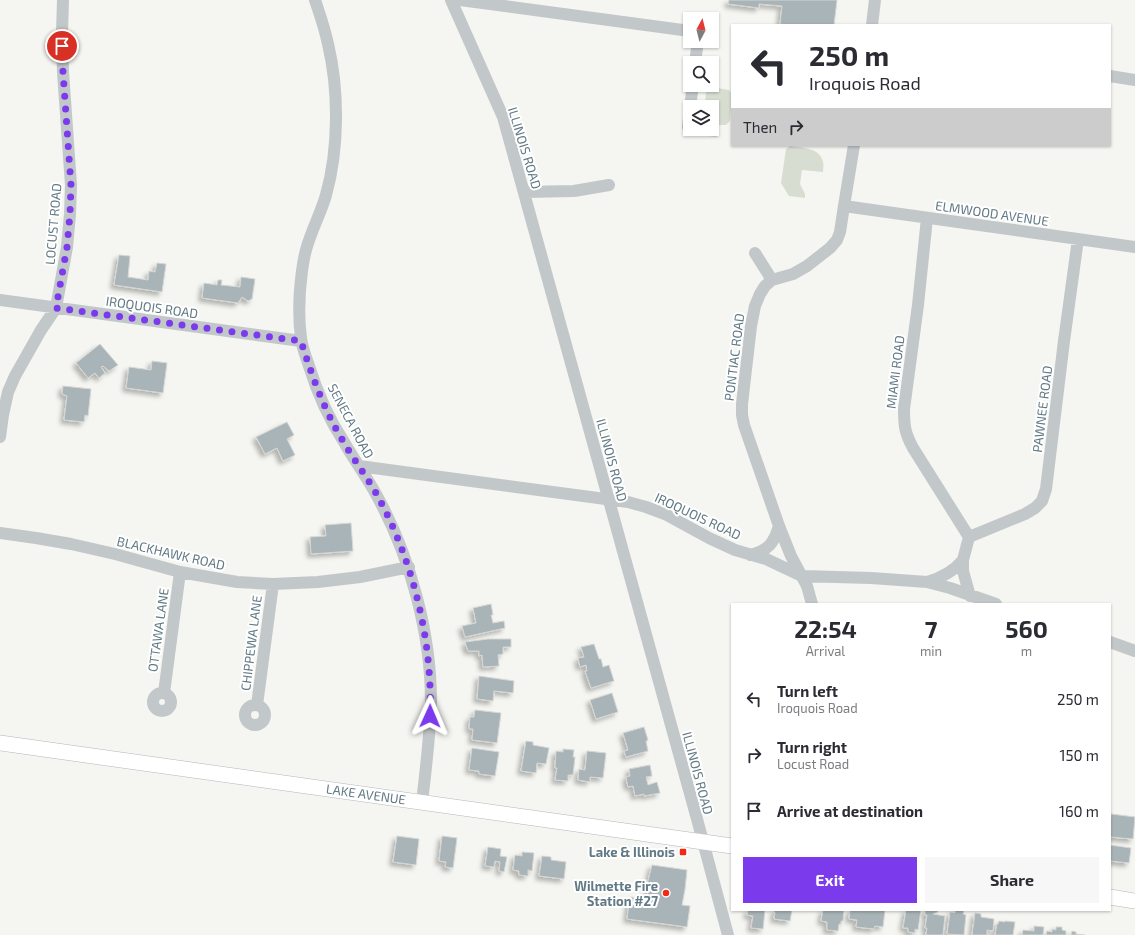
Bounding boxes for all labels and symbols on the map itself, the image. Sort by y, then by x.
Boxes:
north arrow [683,12,719,48]
pin [45,29,79,63]
street label: ILLINOIS ROAD [505,105,545,191]
street label: LOCUST ROAD [41,182,65,266]
street label: ELMWOOD AVENUE [934,197,1050,229]
street label: IROQUOIS ROAD [105,293,199,321]
street label: PONTIAC ROAD [721,312,747,402]
street label: MIAMI ROAD [883,334,907,410]
street label: PAWNEE ROAD [1029,365,1055,453]
street label: SENECA ROAD [325,381,377,461]
street label: ILLINOIS ROAD [593,417,631,503]
street label: IROQUOIS ROAD [652,489,744,543]
street label: BLACKHAWK ROAD [115,533,227,573]
street label: OTTAWA LANE [144,587,172,673]
street label: CHIPPEWA LANE [237,594,265,692]
position arrow [409,695,451,737]
street label: ILLINOIS ROAD [679,730,717,816]
street label: LAKE AVENUE [325,780,407,808]
place label: Lake & Illinois [589,844,675,860]
marker: Lake & Illinois [678,847,688,857]
place label: Wilmette Fire Station #27 [574,878,658,909]
marker: Wilmette Fire Station #27 [661,888,671,898]

